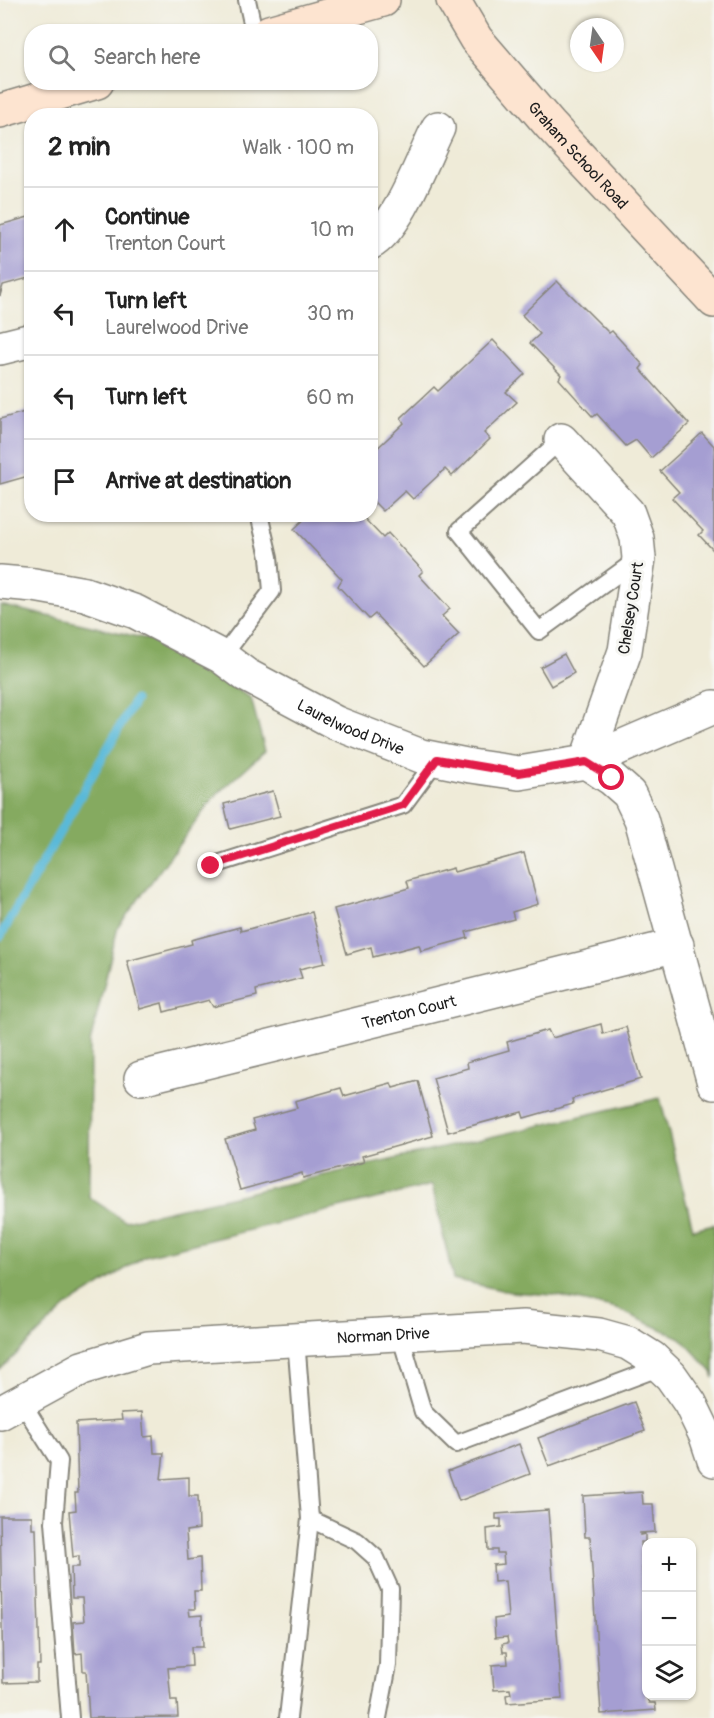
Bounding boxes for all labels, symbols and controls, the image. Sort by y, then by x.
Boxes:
north arrow [570,18,624,72]
search box [24,24,378,90]
icon: search [45,41,78,74]
text: Search here [93,43,200,71]
street label: Graham School Road [523,98,632,214]
text: 2 min [48,131,110,163]
text: Walk · 100 m [242,135,354,160]
text: Continue [105,203,189,231]
icon: ahead [48,213,81,246]
text: 10 m [310,217,354,242]
text: Trenton Court [105,231,225,256]
text: Turn left [105,287,187,315]
icon: left [48,297,81,330]
text: 30 m [307,301,354,326]
text: Laurelwood Drive [105,315,248,340]
icon: left [48,381,81,414]
text: Turn left [105,383,187,411]
text: 60 m [307,385,354,410]
icon: arrive [48,465,81,498]
text: Arrive at destination [105,467,291,495]
street label: Chelsey Court [614,560,648,656]
street label: Laurelwood Drive [293,695,407,759]
route start [598,764,624,790]
route end [197,852,223,878]
street label: Trenton Court [360,991,459,1034]
street label: Norman Drive [336,1323,430,1348]
map controls [642,1538,696,1700]
button: + [642,1538,696,1592]
button: − [642,1592,696,1646]
button: layers [642,1646,696,1700]

